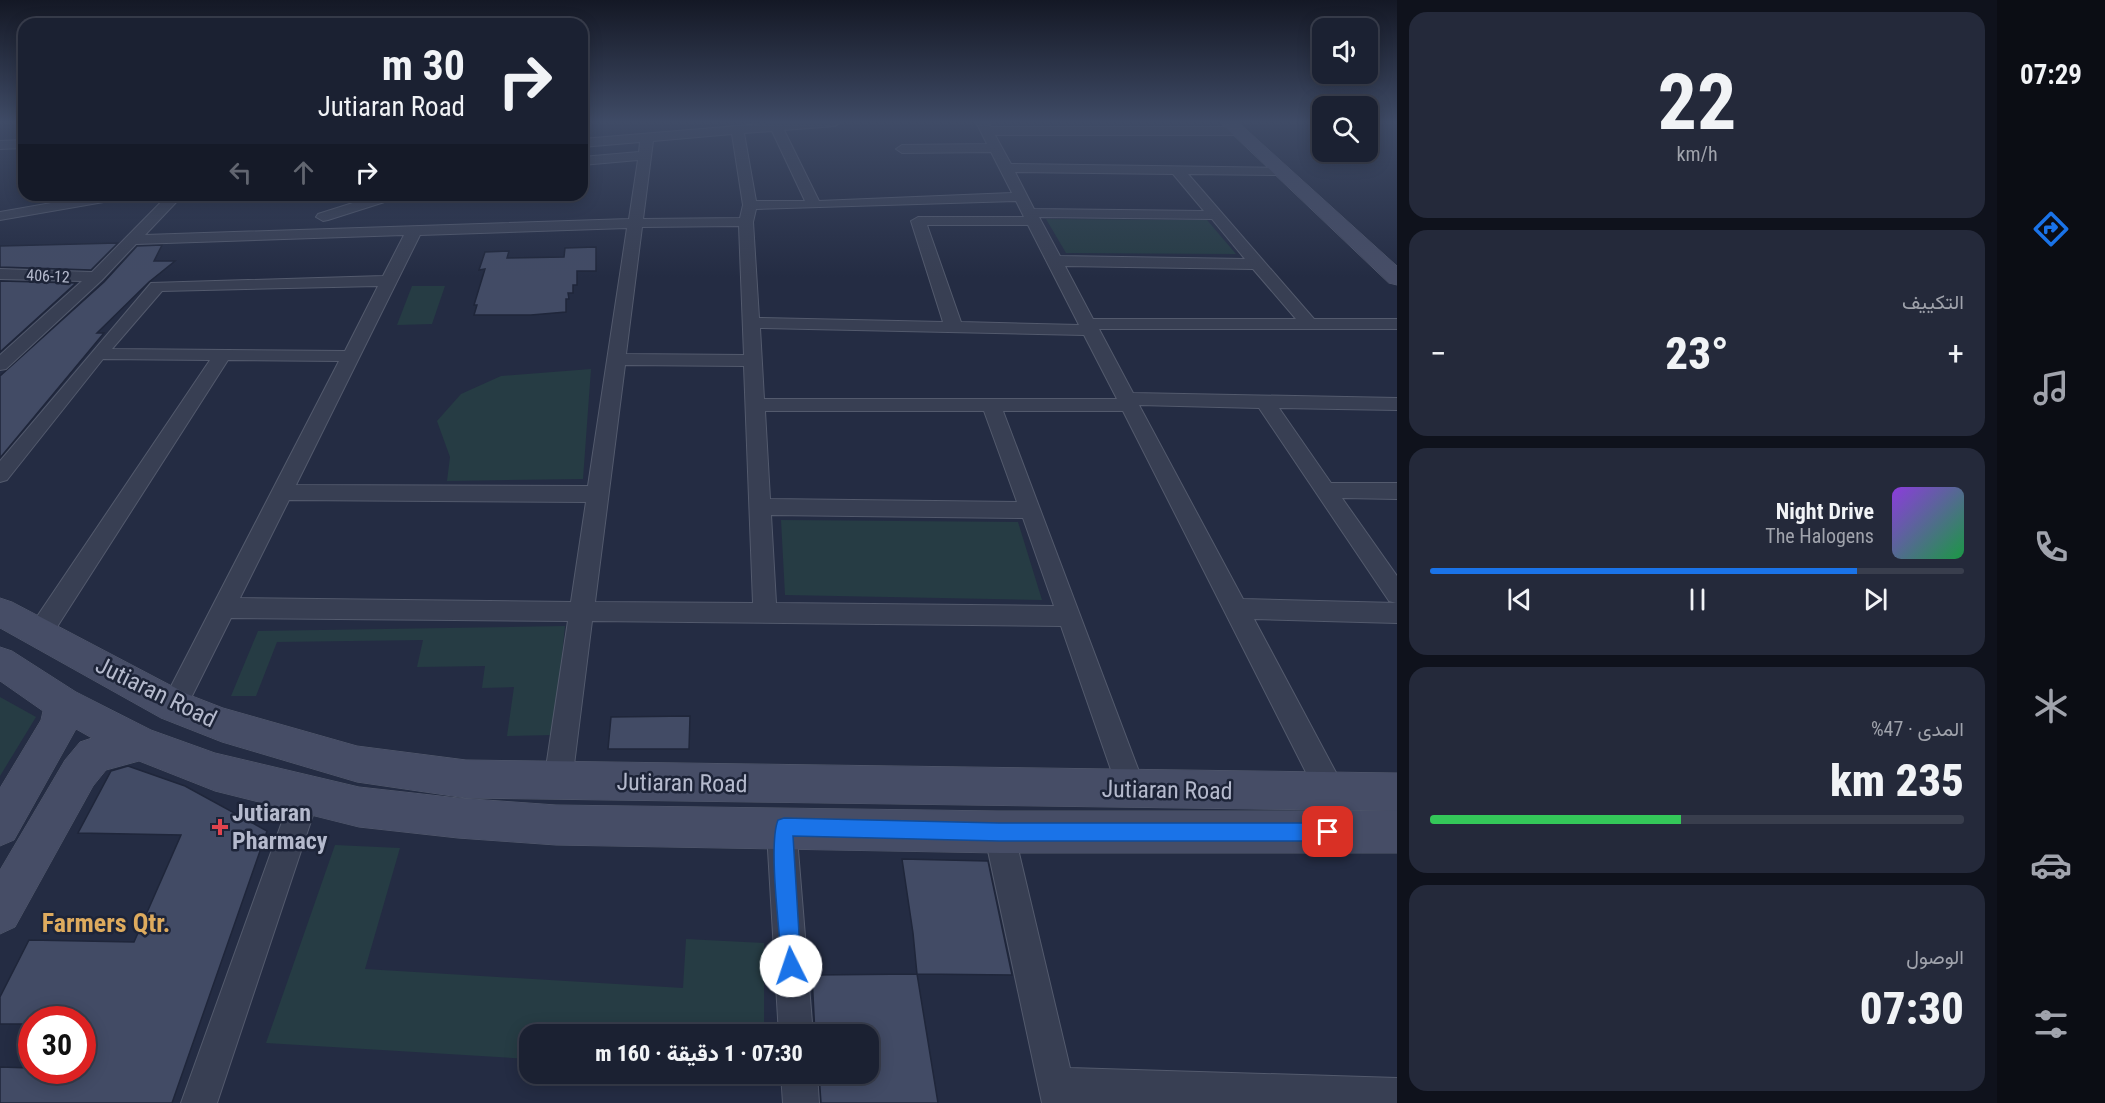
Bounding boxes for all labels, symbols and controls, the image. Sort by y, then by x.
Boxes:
map controls [1312,18,1378,162]
button: sound [1312,18,1378,84]
text: 30 m [382,41,465,90]
icon: right [486,42,564,120]
text: 22 [1658,57,1736,148]
text: 07:29 [2020,59,2082,91]
text: Jutiaran Road [318,91,465,123]
button: search [1312,96,1378,162]
text: km/h [1676,142,1718,166]
icon: left [224,156,257,189]
icon: ahead [287,156,320,189]
icon: right [350,156,383,189]
icon: directions [2030,208,2072,250]
street label: 406-12 [26,265,70,287]
text: التكييف [1902,290,1964,314]
text: 23° [1665,327,1729,380]
text: − [1430,334,1447,373]
text: + [1948,334,1964,373]
icon: music [2030,367,2072,409]
text: Night Drive [1776,499,1874,524]
text: The Halogens [1765,524,1874,548]
icon: phone [2030,526,2072,568]
icon: previous [1503,583,1536,616]
icon: pause [1681,583,1714,616]
icon: next [1859,583,1892,616]
street label: Jutiaran Road [91,651,221,733]
icon: climate [2030,685,2072,727]
text: المدى · 47% [1871,717,1964,741]
text: 235 km [1830,754,1964,807]
street label: Jutiaran Road [616,768,748,798]
street label: Jutiaran Road [1101,775,1233,805]
place label: Jutiaran Pharmacy [232,799,328,855]
pin [1302,806,1353,857]
icon: arrive [1311,815,1344,848]
marker: Jutiaran Pharmacy [213,820,227,834]
icon: car [2030,844,2072,886]
district label: Farmers Qtr. [42,908,170,938]
position arrow [759,934,823,998]
text: الوصول [1906,945,1964,969]
text: 07:30 [1860,982,1964,1035]
icon: filters [2030,1003,2072,1045]
speed limit sign: 30 [18,1006,96,1084]
text: 07:30 · 1 دقيقة · 160 m [595,1041,803,1066]

